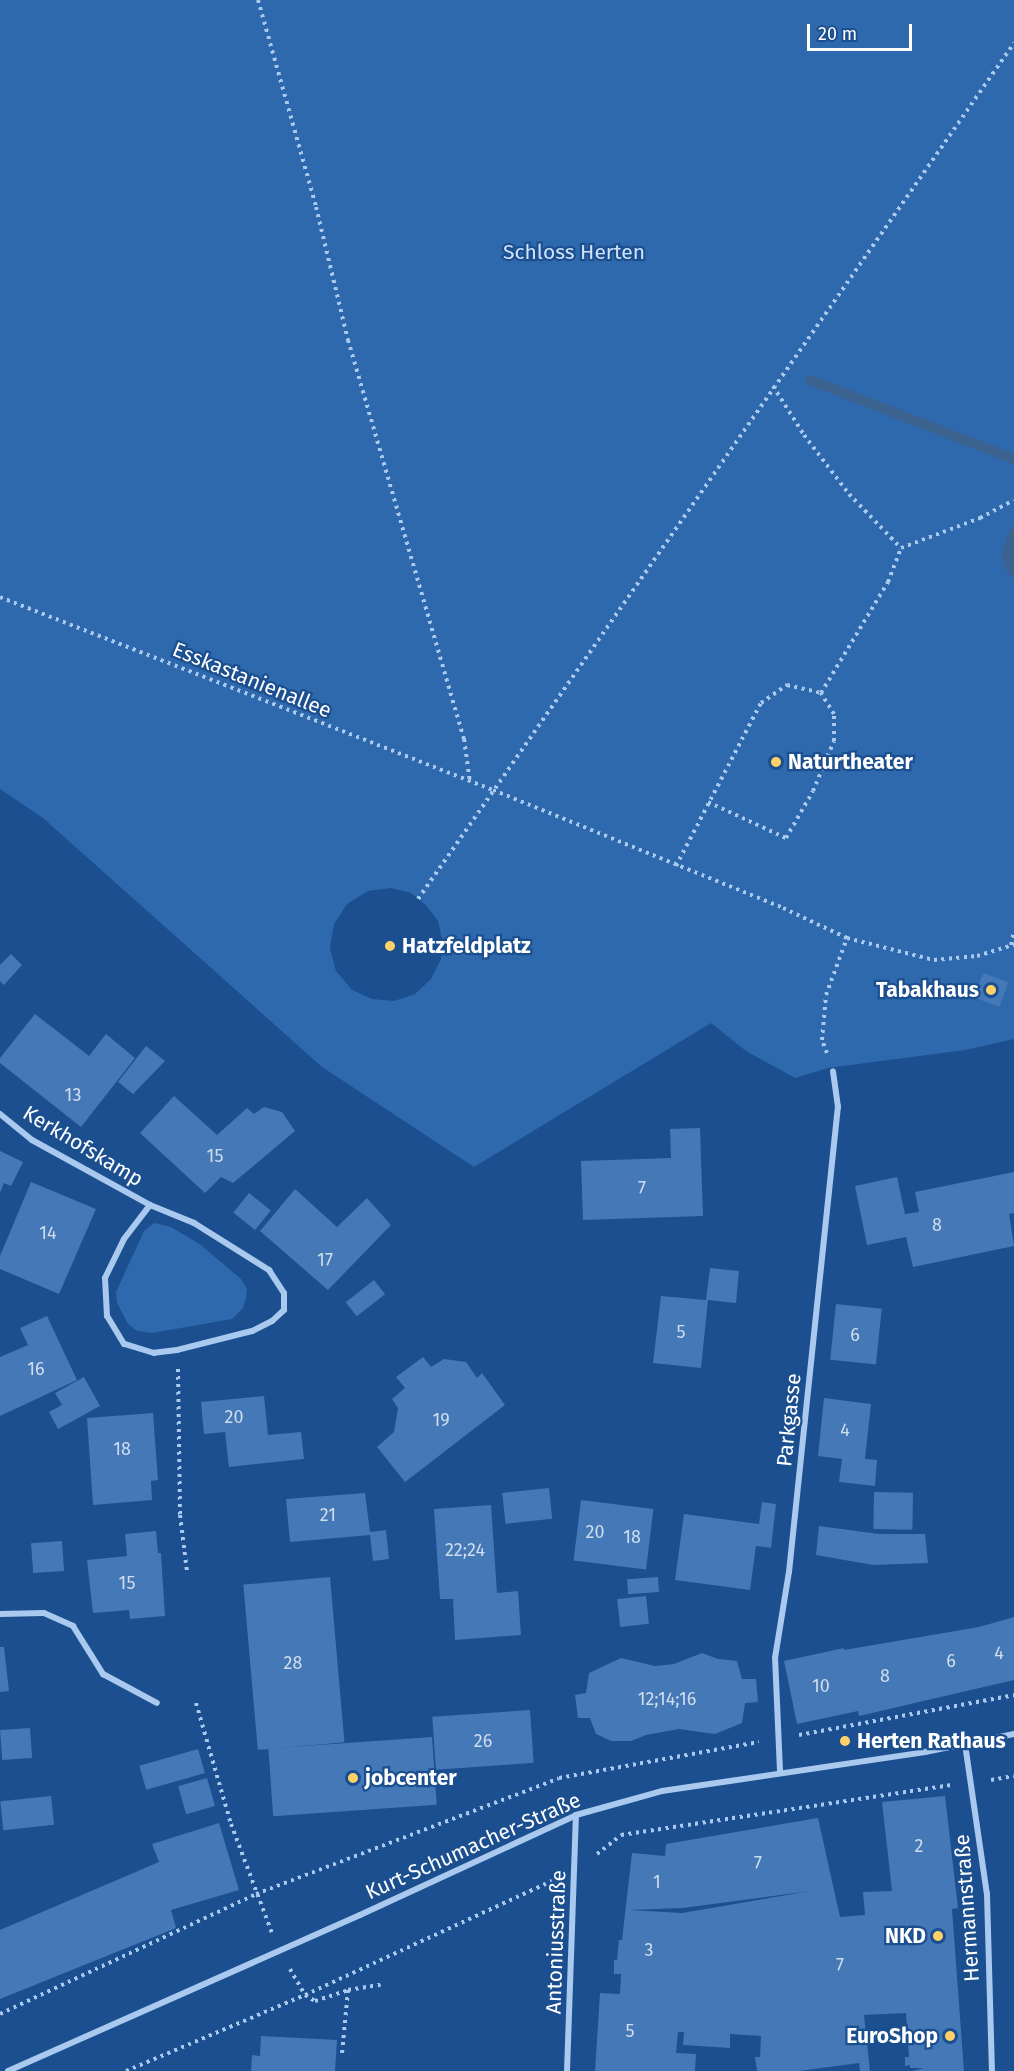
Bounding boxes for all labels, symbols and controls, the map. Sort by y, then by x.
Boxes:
scale bar [810,12,915,50]
text: 20 m [818,23,857,45]
park label: Schloss Herten [503,239,645,265]
street label: Esskastanienallee [169,637,335,723]
place label: Naturtheater [788,749,913,775]
marker: Naturtheater [769,755,783,769]
place label: Hatzfeldplatz [402,933,531,959]
marker: Hatzfeldplatz [383,939,397,953]
place label: Tabakhaus [876,977,979,1003]
marker: Tabakhaus [984,983,998,997]
house number: 13 [65,1084,81,1106]
street label: Kerkhofskamp [18,1100,148,1192]
house number: 15 [207,1145,223,1167]
house number: 7 [638,1177,646,1199]
house number: 8 [932,1214,942,1236]
house number: 14 [39,1222,57,1244]
house number: 17 [317,1249,333,1271]
house number: 5 [676,1321,686,1343]
house number: 6 [850,1324,860,1346]
house number: 16 [27,1358,45,1380]
street label: Parkgasse [772,1372,806,1468]
house number: 20 [225,1406,243,1428]
house number: 19 [432,1409,450,1431]
house number: 4 [840,1419,850,1441]
house number: 18 [113,1438,131,1460]
house number: 21 [320,1504,336,1526]
house number: 20 [586,1521,604,1543]
house number: 18 [623,1526,641,1548]
house number: 22;24 [445,1539,485,1561]
house number: 15 [119,1572,135,1594]
house number: 4 [994,1642,1004,1664]
house number: 6 [946,1650,956,1672]
house number: 28 [284,1652,302,1674]
house number: 8 [880,1665,890,1687]
house number: 10 [812,1675,830,1697]
house number: 12;14;16 [638,1688,696,1710]
place label: Herten Rathaus [857,1728,1006,1754]
house number: 26 [474,1730,492,1752]
marker: Herten Rathaus [838,1734,852,1748]
place label: jobcenter [365,1765,457,1791]
marker: jobcenter [346,1771,360,1785]
street label: Kurt-Schumacher-Straße [362,1787,584,1905]
street label: Hermannstraße [949,1833,985,1983]
house number: 2 [915,1835,923,1857]
house number: 7 [754,1852,762,1874]
street label: Antoniusstraße [541,1870,571,2014]
house number: 1 [653,1871,661,1893]
place label: NKD [885,1923,926,1949]
marker: NKD [931,1929,945,1943]
house number: 3 [645,1939,653,1961]
house number: 7 [836,1954,844,1976]
house number: 5 [625,2020,635,2042]
place label: EuroShop [846,2023,938,2049]
marker: EuroShop [943,2029,957,2043]

